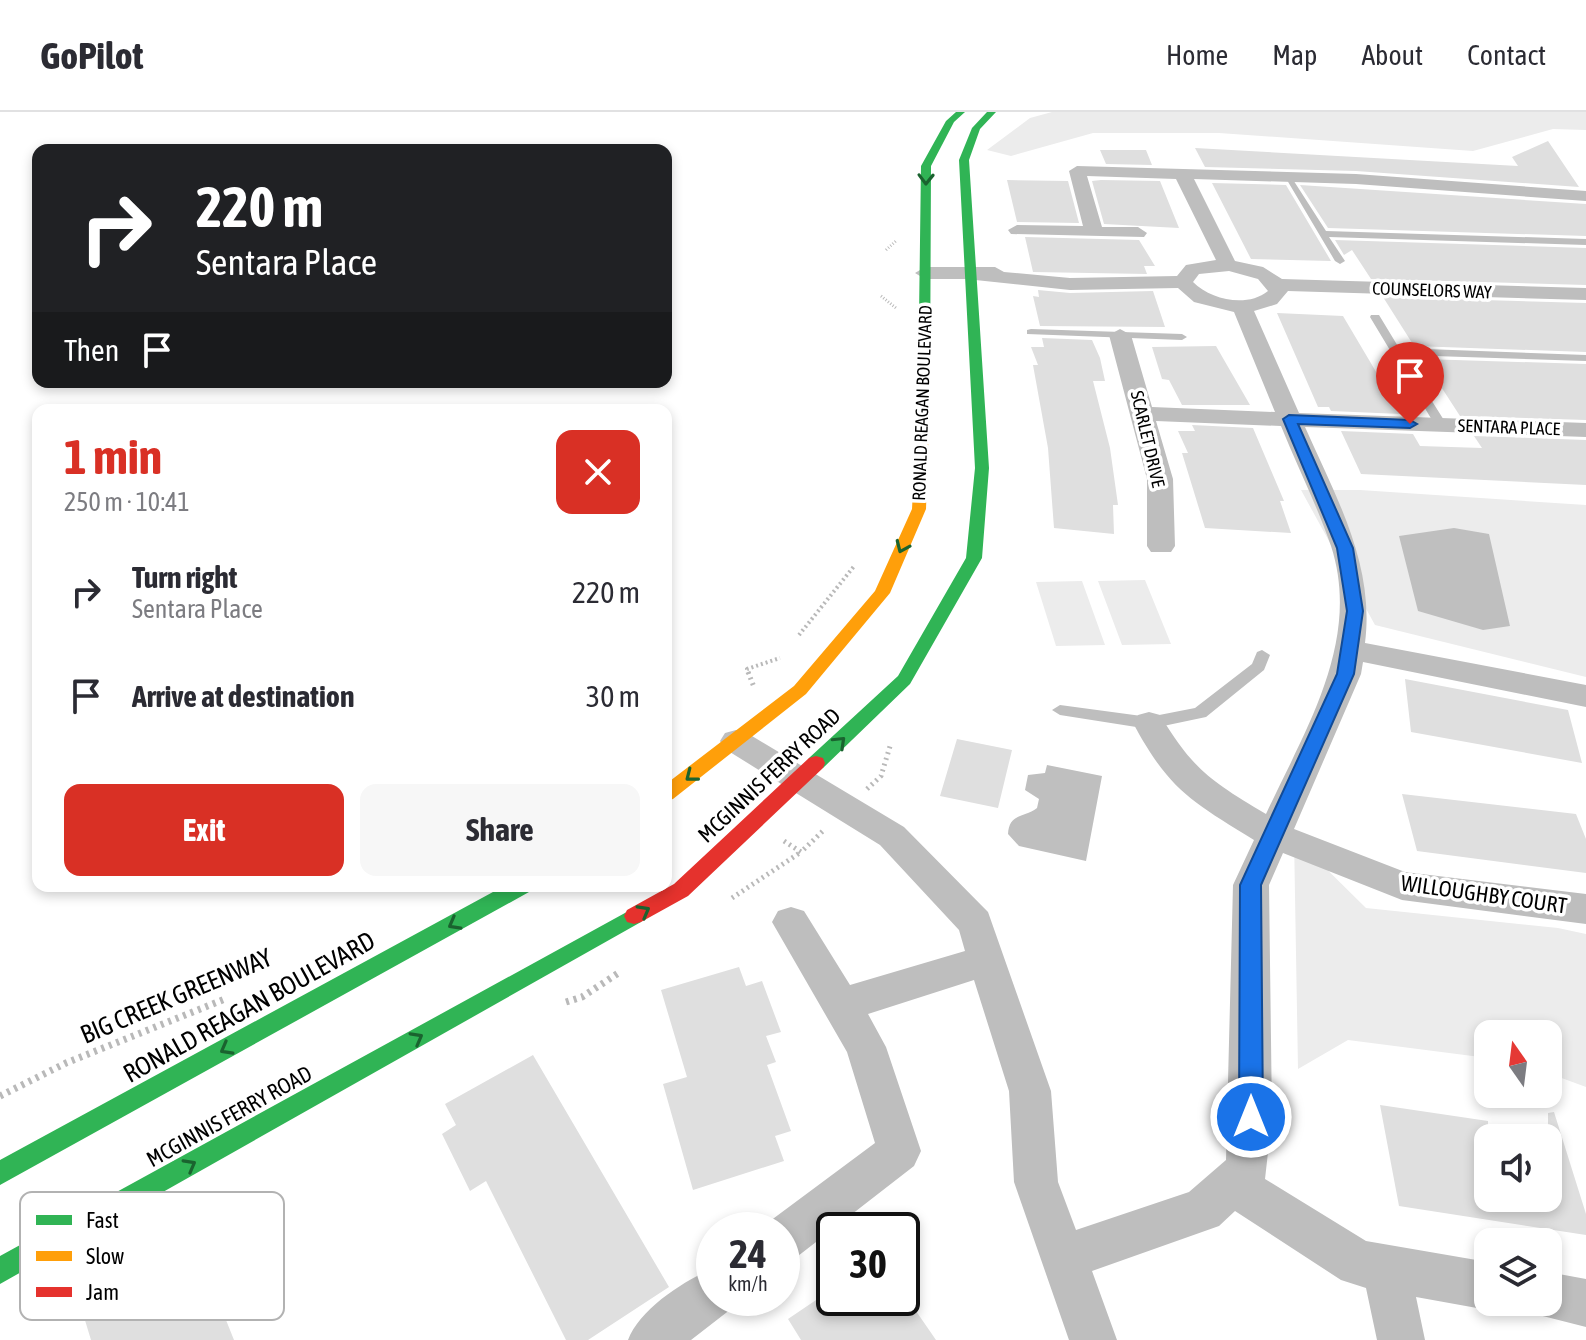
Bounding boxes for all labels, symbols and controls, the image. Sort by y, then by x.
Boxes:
text: GoPilot [40,34,143,77]
text: Home [1166,39,1228,71]
text: Map [1272,39,1317,71]
text: About [1361,39,1423,71]
text: Contact [1467,39,1546,71]
one-way arrow [917,173,935,186]
text: 220 m [196,175,323,239]
icon: right [64,176,168,280]
text: Sentara Place [196,241,377,283]
street label: COUNSELORS WAY [1372,277,1492,303]
street label: RONALD REAGAN BOULEVARD [908,305,936,501]
icon: arrive [135,328,179,372]
text: Then [64,333,119,367]
pin [1376,342,1444,424]
icon: arrive [1388,354,1432,398]
street label: SCARLET DRIVE [1127,389,1169,490]
street label: SENTARA PLACE [1457,415,1561,439]
text: 1 min [64,429,162,484]
button: close [556,430,640,514]
text: 250 m · 10:41 [64,487,190,517]
one-way arrow [896,539,912,553]
text: Turn right [132,560,238,594]
icon: right [64,570,108,614]
text: 220 m [572,575,640,609]
text: Sentara Place [132,594,263,624]
icon: arrive [64,674,108,718]
text: Arrive at destination [132,679,354,713]
text: 30 m [586,679,640,713]
street label: MCGINNIS FERRY ROAD [693,702,845,848]
one-way arrow [831,736,845,751]
one-way arrow [686,766,700,781]
button: Exit [64,784,344,876]
button: Share [360,784,640,876]
street label: WILLOUGHBY COURT [1399,869,1569,919]
one-way arrow [635,905,650,921]
one-way arrow [447,914,462,929]
street label: RONALD REAGAN BOULEVARD [118,925,380,1089]
street label: BIG CREEK GREENWAY [76,942,277,1050]
north arrow [1474,1020,1562,1108]
map controls [1474,1020,1562,1316]
one-way arrow [408,1032,423,1048]
one-way arrow [220,1039,234,1054]
street label: MCGINNIS FERRY ROAD [142,1060,316,1172]
position arrow [1209,1075,1293,1159]
button: sound [1474,1124,1562,1212]
one-way arrow [181,1159,196,1175]
legend [20,1192,284,1320]
text: Fast [86,1207,119,1233]
speed limit sign: 30 [816,1212,920,1316]
button: layers [1474,1228,1562,1316]
text: 24 [729,1231,767,1276]
text: Slow [86,1243,124,1269]
text: km/h [728,1272,768,1295]
text: Jam [86,1279,119,1305]

